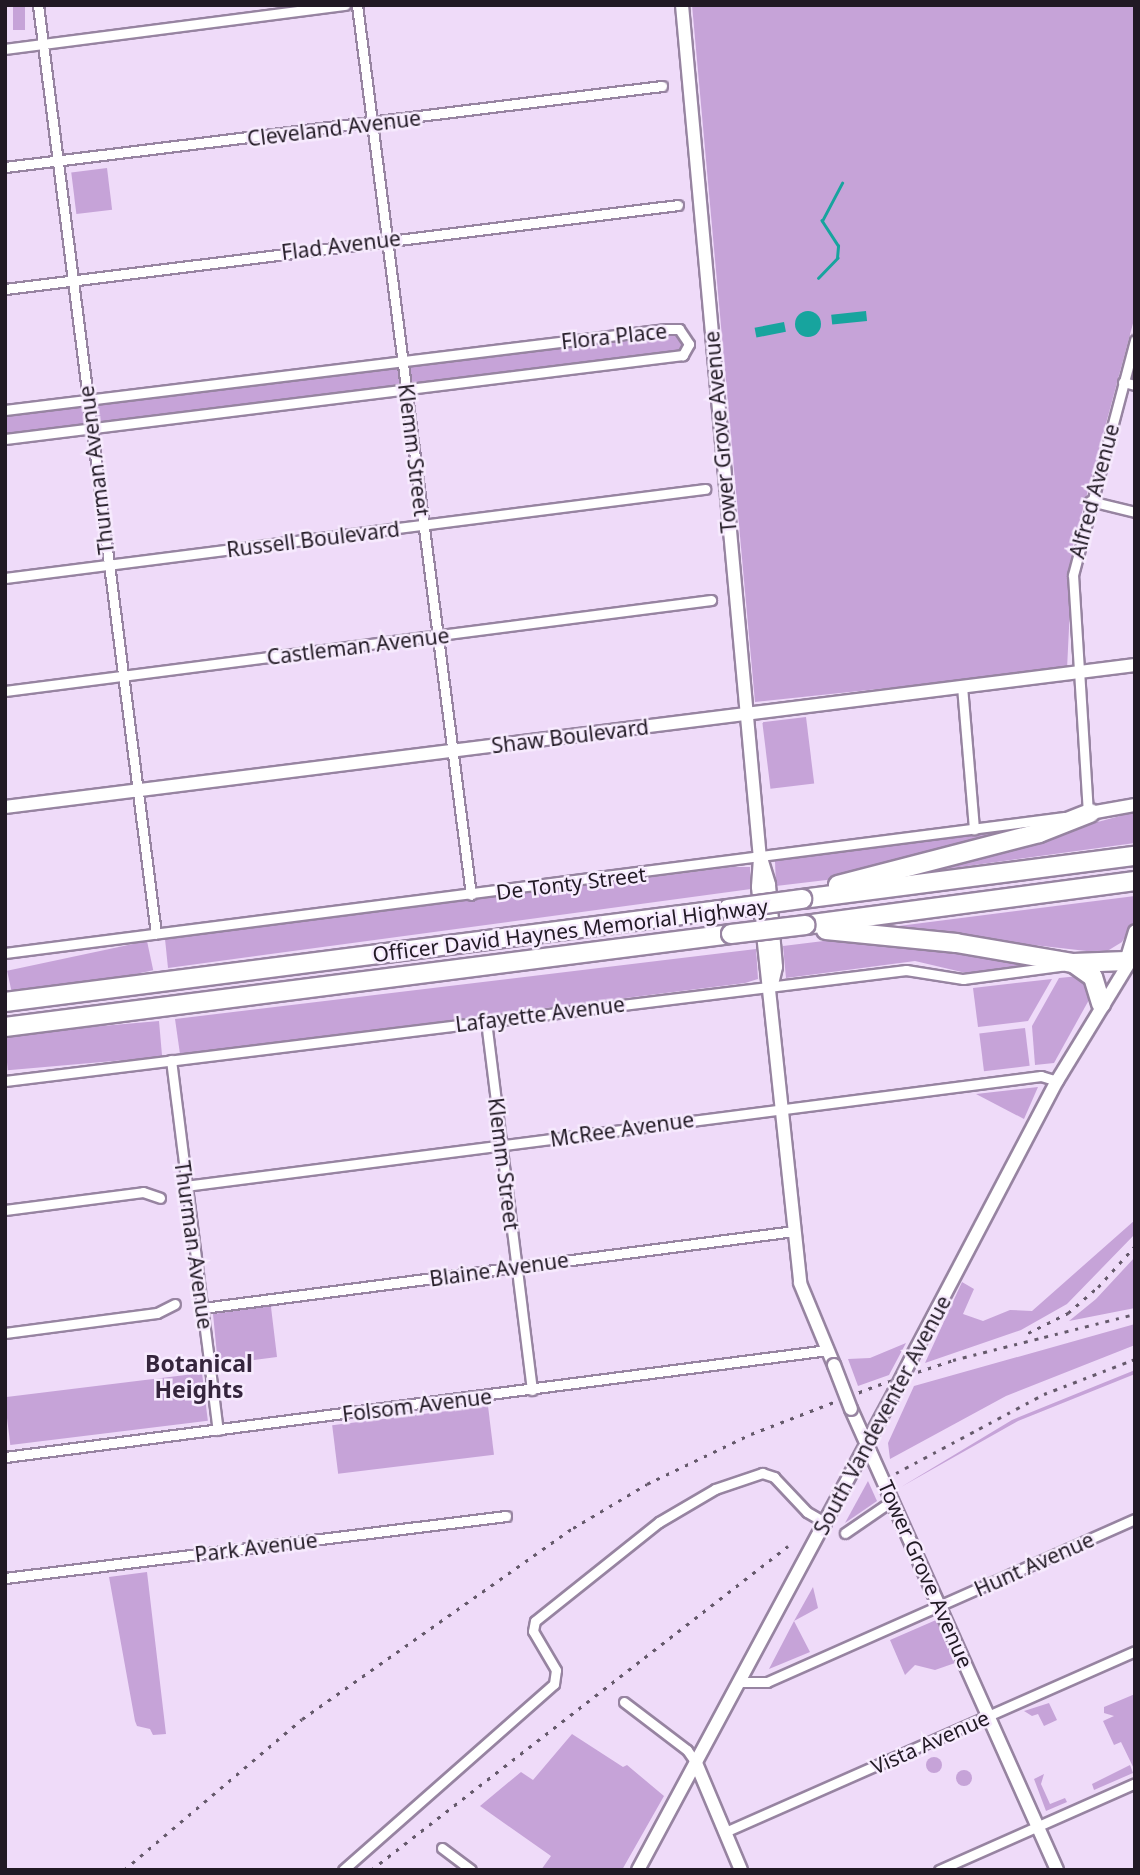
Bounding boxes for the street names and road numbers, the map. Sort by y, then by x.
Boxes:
street label: Cleveland Avenue [246,105,422,151]
street label: Flad Avenue [280,225,402,265]
street label: Flora Place [560,318,668,354]
street label: Tower Grove Avenue [699,330,741,534]
street label: Klemm Street [393,382,435,518]
street label: Thurman Avenue [73,384,119,556]
street label: Alfred Avenue [1064,421,1124,561]
street label: Russell Boulevard [225,516,401,562]
street label: Castleman Avenue [265,622,451,670]
street label: Shaw Boulevard [490,714,650,758]
street label: De Tonty Street [495,861,647,905]
street label: Officer David Haynes Memorial Highway [371,893,769,967]
street label: Lafayette Avenue [454,991,626,1037]
street label: Klemm Street [483,1096,525,1232]
street label: McRee Avenue [548,1106,696,1152]
street label: Thurman Avenue [170,1159,218,1331]
street label: Blaine Avenue [428,1247,570,1291]
street label: South Vandeventer Avenue [808,1291,956,1539]
street label: Folsom Avenue [341,1383,493,1427]
street label: Tower Grove Avenue [873,1476,979,1672]
street label: Hunt Avenue [970,1526,1098,1602]
street label: Park Avenue [193,1527,319,1567]
street label: Vista Avenue [867,1705,993,1779]

